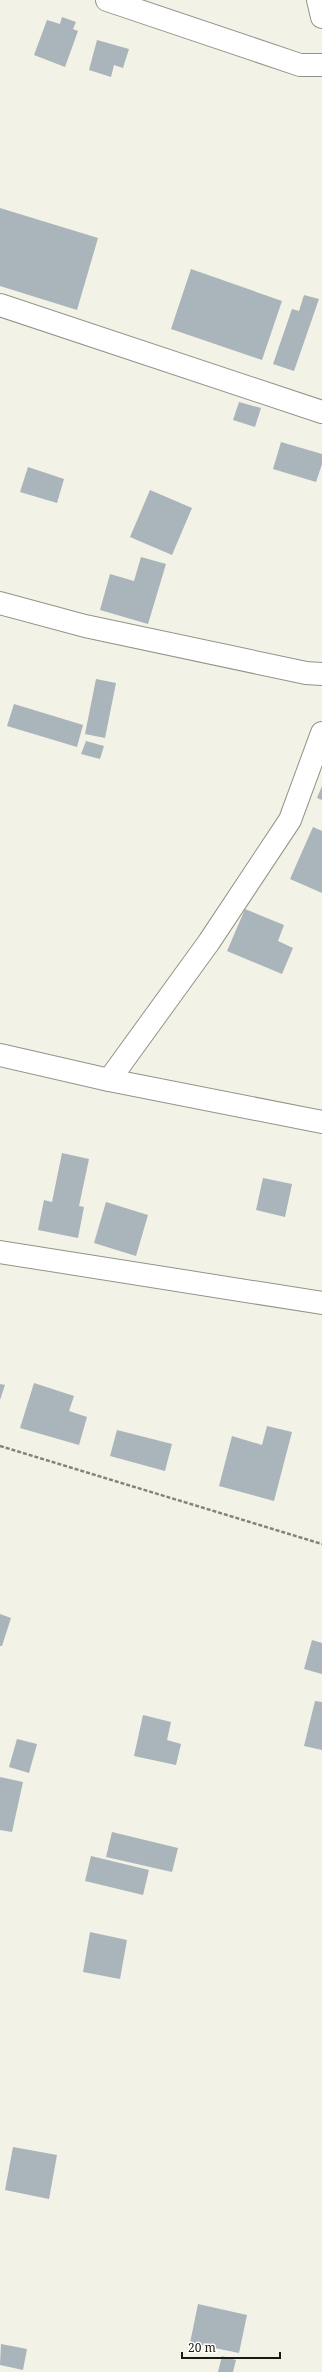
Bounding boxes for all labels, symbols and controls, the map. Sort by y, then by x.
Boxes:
scale bar [182,2334,280,2360]
text: 20 m [188,2339,216,2356]

